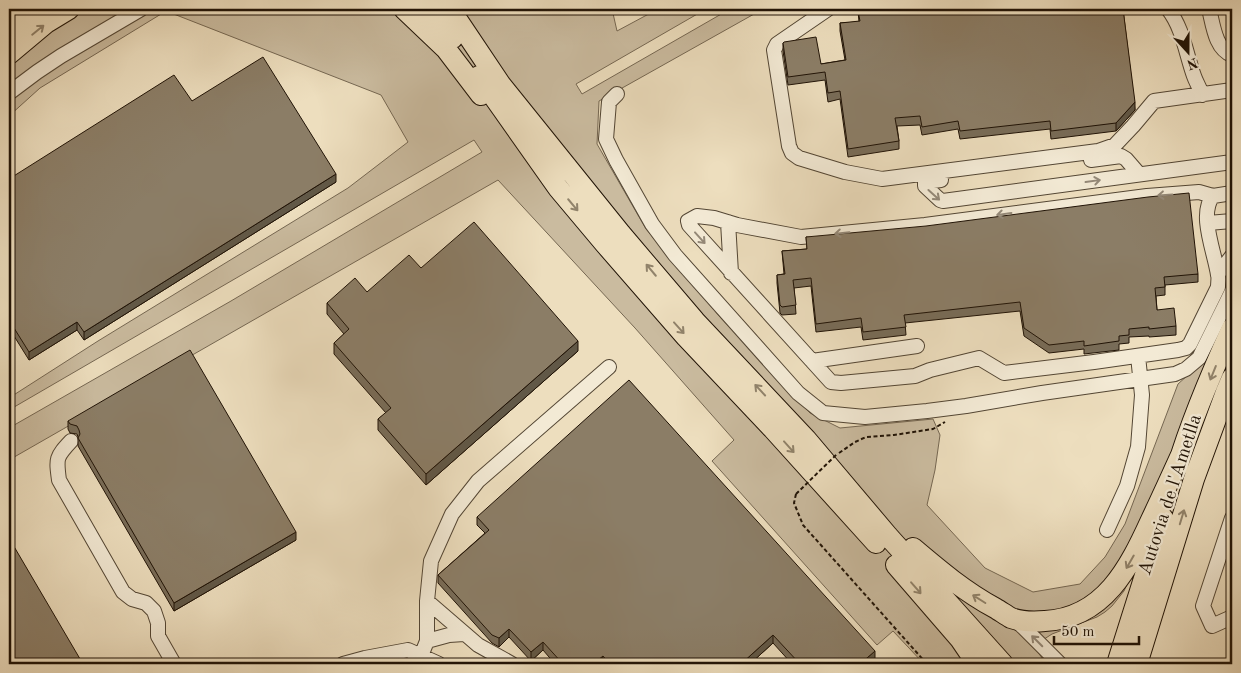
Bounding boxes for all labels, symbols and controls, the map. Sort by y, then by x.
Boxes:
one-way arrow [31,25,44,36]
north arrow [1164,28,1214,78]
text: N [1185,55,1200,72]
one-way arrow [1085,176,1101,186]
one-way arrow [928,189,941,201]
one-way arrow [1157,190,1173,199]
one-way arrow [567,198,578,211]
one-way arrow [996,209,1012,219]
one-way arrow [835,228,851,238]
one-way arrow [694,232,706,245]
one-way arrow [646,264,657,277]
one-way arrow [673,322,685,335]
one-way arrow [1207,365,1217,380]
one-way arrow [754,384,766,397]
street label: Autovia de l'Ametlla [1136,412,1206,578]
one-way arrow [784,441,795,454]
one-way arrow [1178,510,1187,526]
one-way arrow [1124,554,1134,569]
one-way arrow [910,581,921,594]
one-way arrow [973,594,987,604]
scale bar [1054,613,1138,645]
text: 50 m [1061,625,1095,640]
one-way arrow [1031,634,1043,647]

